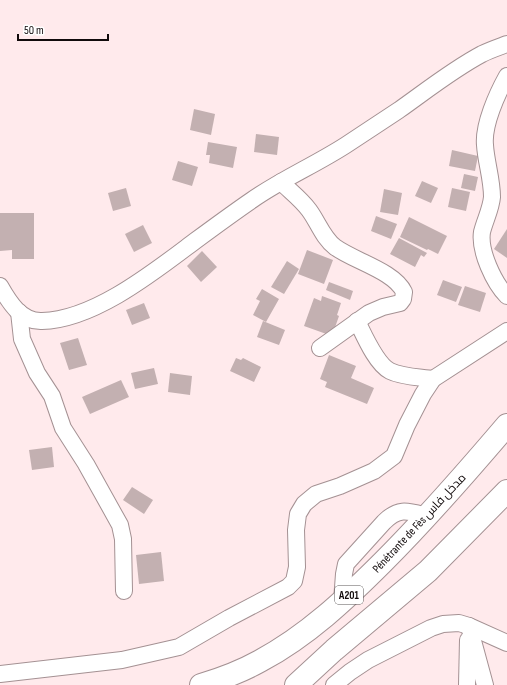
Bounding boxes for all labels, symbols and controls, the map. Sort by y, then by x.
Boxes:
scale bar [18,16,108,42]
text: 50 m [24,23,44,38]
street label: Pénétrante de Fès مدخل فاس [369,471,469,576]
road number: A201 [335,586,363,604]

